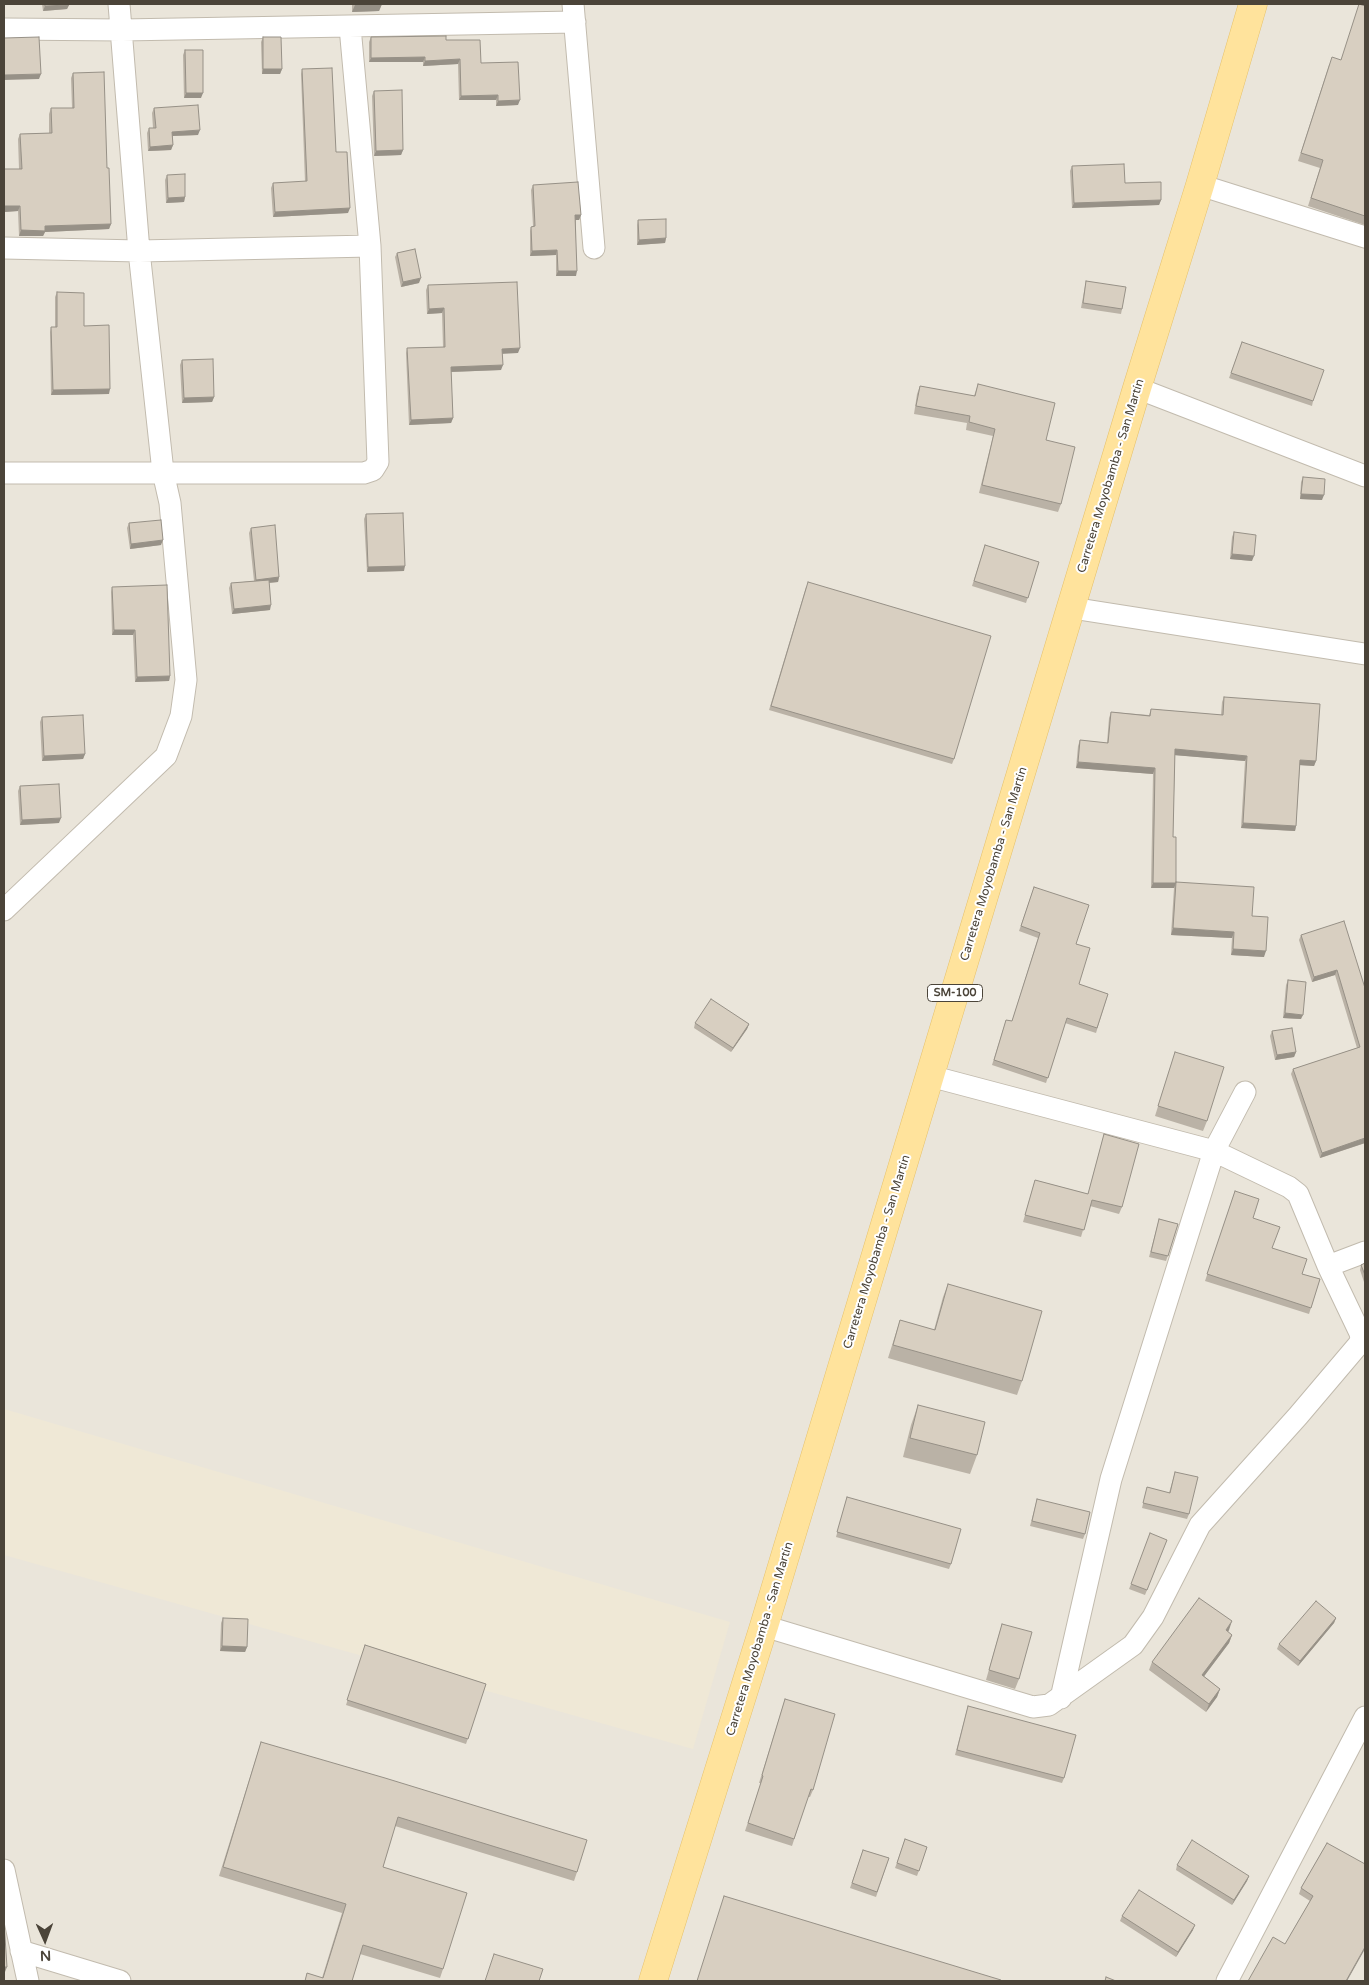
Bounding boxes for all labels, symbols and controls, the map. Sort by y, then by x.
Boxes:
street label: Carretera Moyobamba - San Martín [1075,377,1147,575]
street label: Carretera Moyobamba - San Martín [958,765,1030,963]
road number: SM-100 [928,984,982,1001]
street label: Carretera Moyobamba - San Martín [841,1153,913,1351]
street label: Carretera Moyobamba - San Martín [724,1540,796,1738]
north arrow [20,1915,70,1965]
text: N [40,1947,51,1964]

